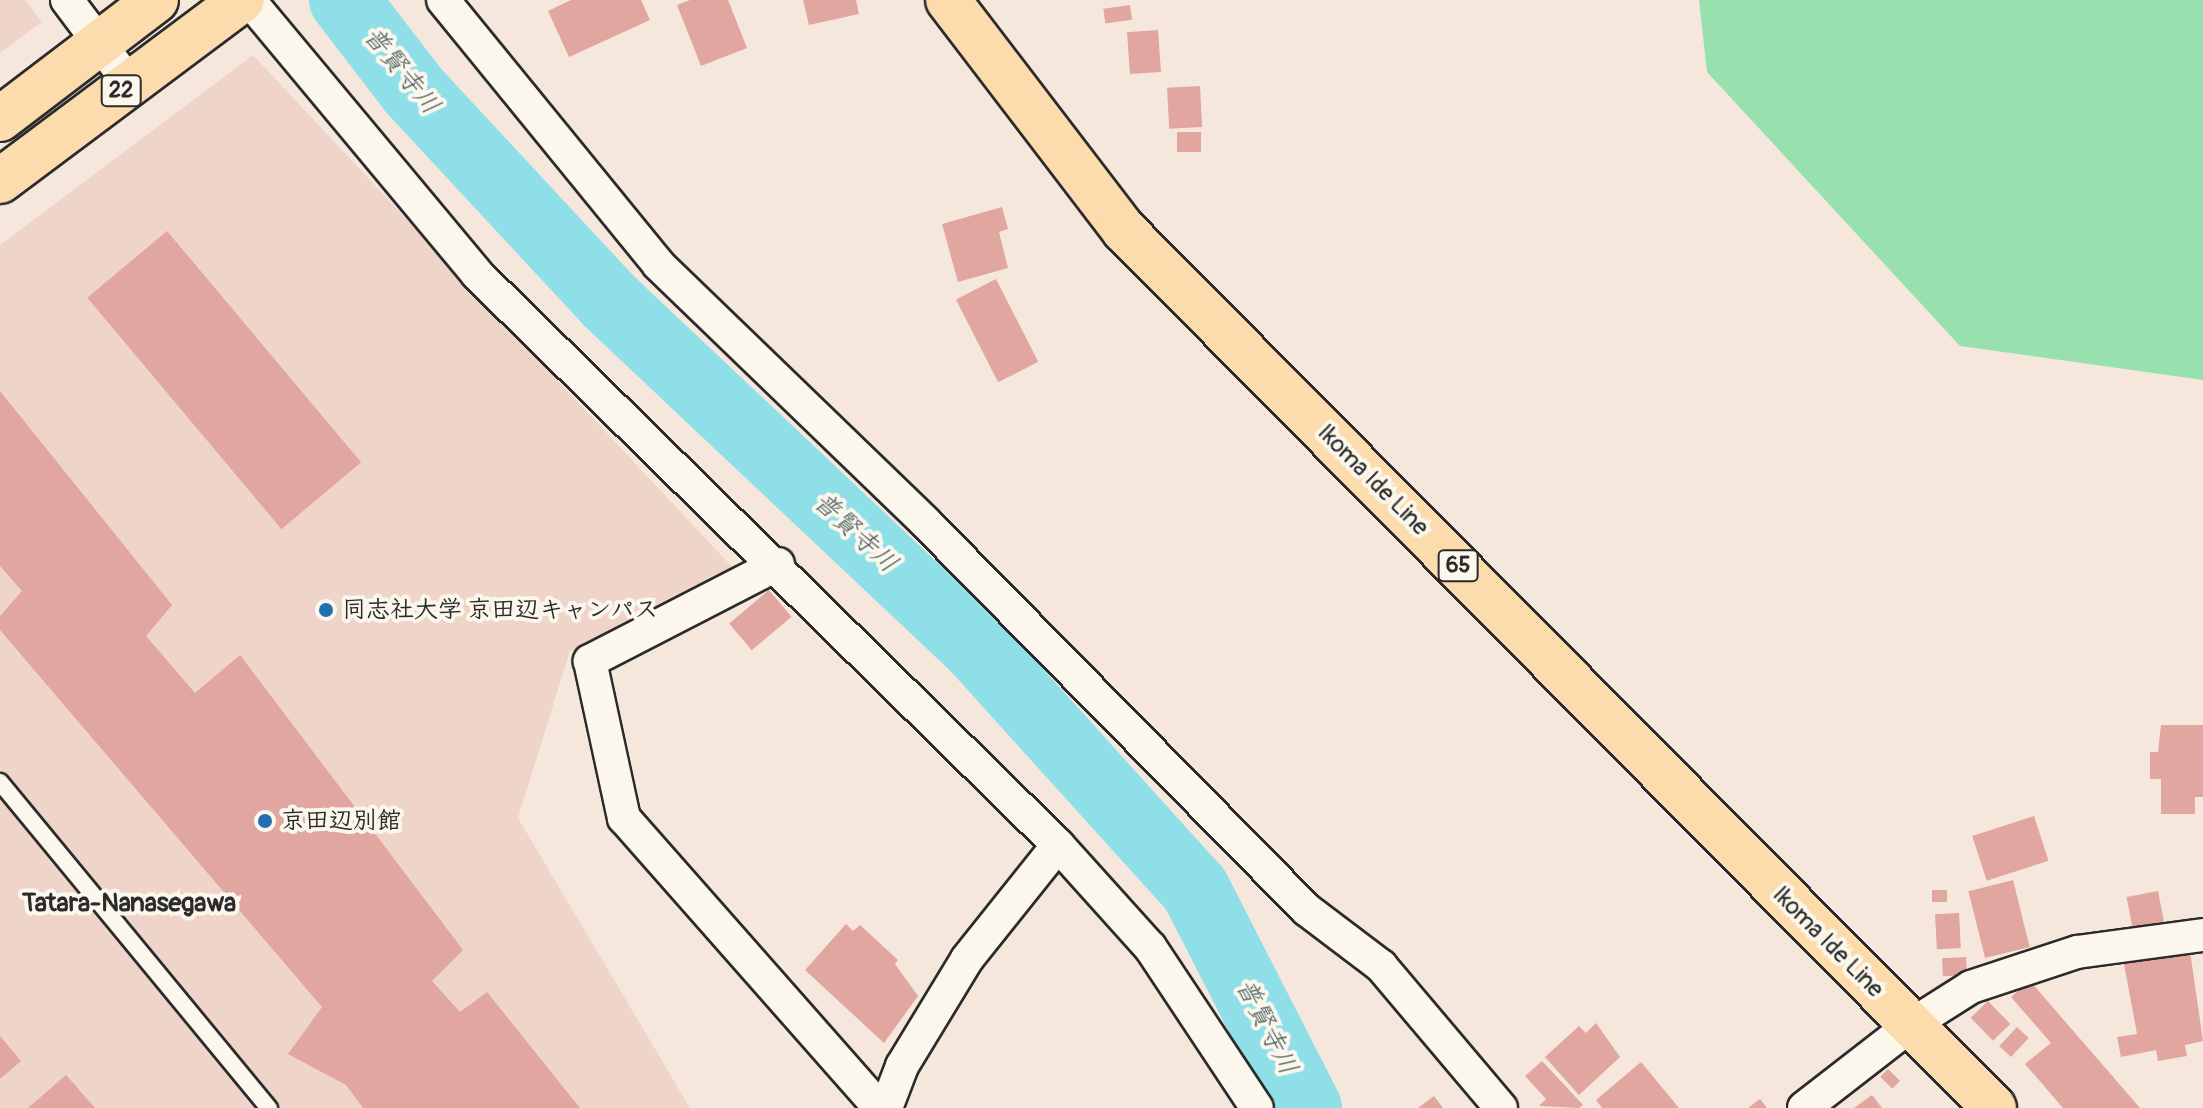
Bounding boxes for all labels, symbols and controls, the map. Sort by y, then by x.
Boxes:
water label: 普賢寺川 [356,21,446,121]
road number: 22 [99,73,143,109]
street label: Ikoma Ide Line [1311,418,1435,542]
water label: 普賢寺川 [806,486,904,580]
road number: 65 [1436,548,1480,584]
place label: 同志社大学 京田辺キャンパス [342,596,659,624]
marker: 同志社大学 京田辺キャンパス [317,601,335,619]
place label: 京田辺別館 [281,807,401,835]
marker: 京田辺別館 [256,812,274,830]
street label: Ikoma Ide Line [1766,880,1890,1004]
district label: Tatara-Nanasegawa [22,888,236,920]
water label: 普賢寺川 [1228,974,1304,1080]

